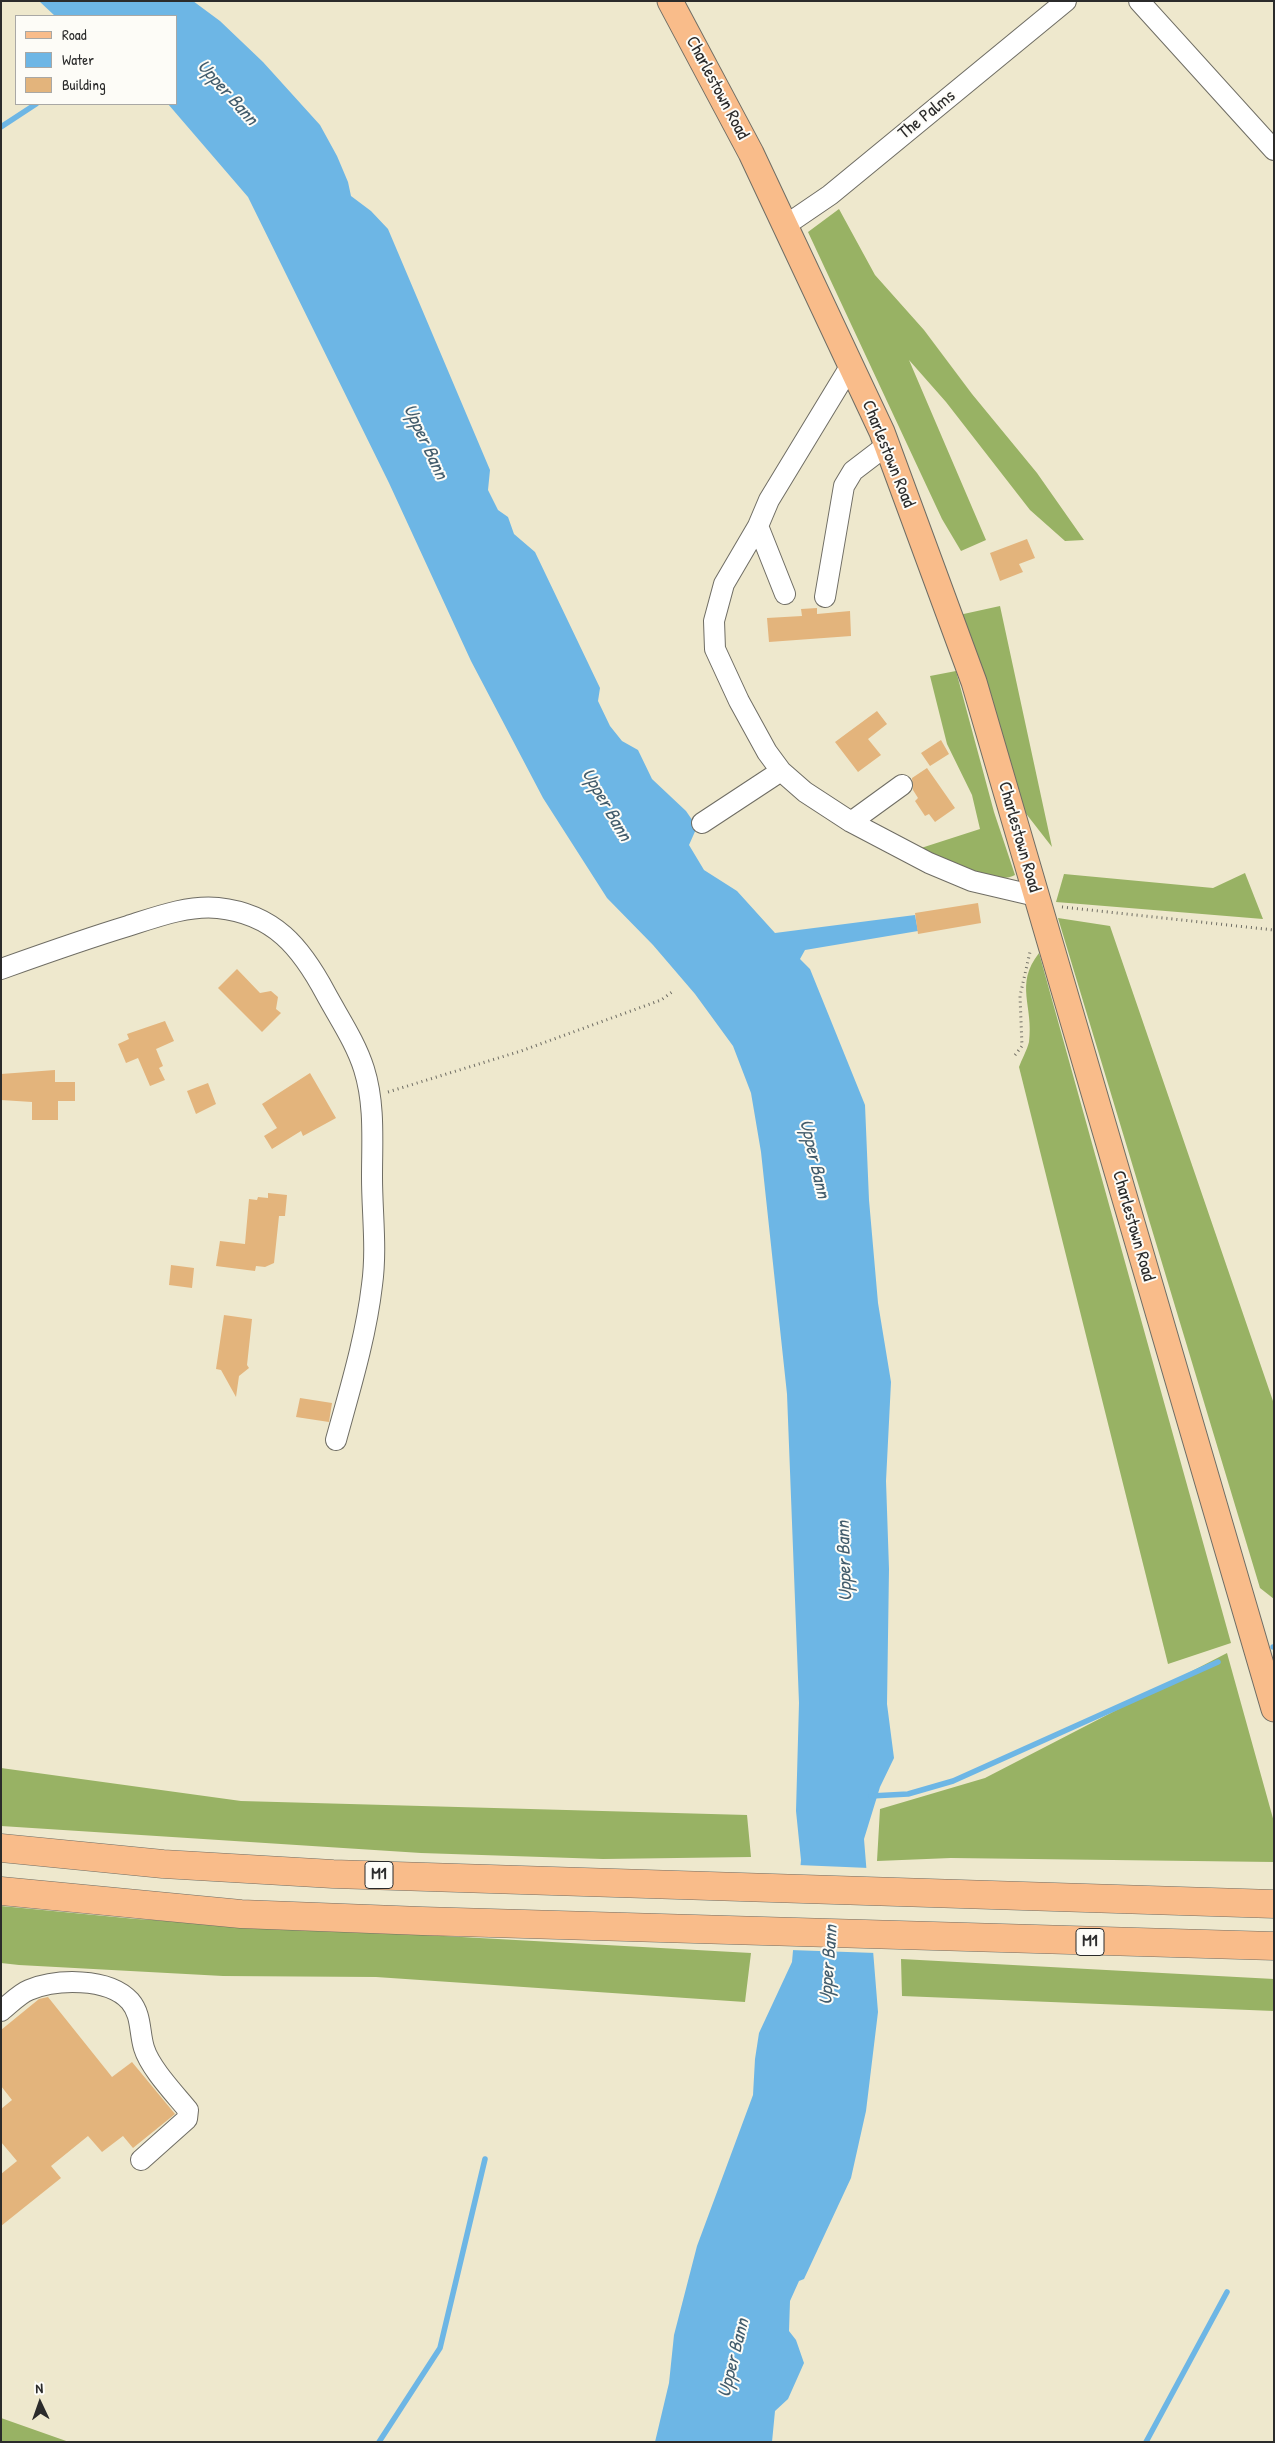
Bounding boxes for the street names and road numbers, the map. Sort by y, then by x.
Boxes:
street label: Charlestown Road [681,33,753,143]
street label: The Palms [894,86,960,144]
street label: Charlestown Road [857,397,919,511]
street label: Charlestown Road [993,779,1045,895]
street label: Charlestown Road [1107,1168,1159,1284]
road number: M1 [365,1862,393,1888]
road number: M1 [1076,1928,1104,1955]

